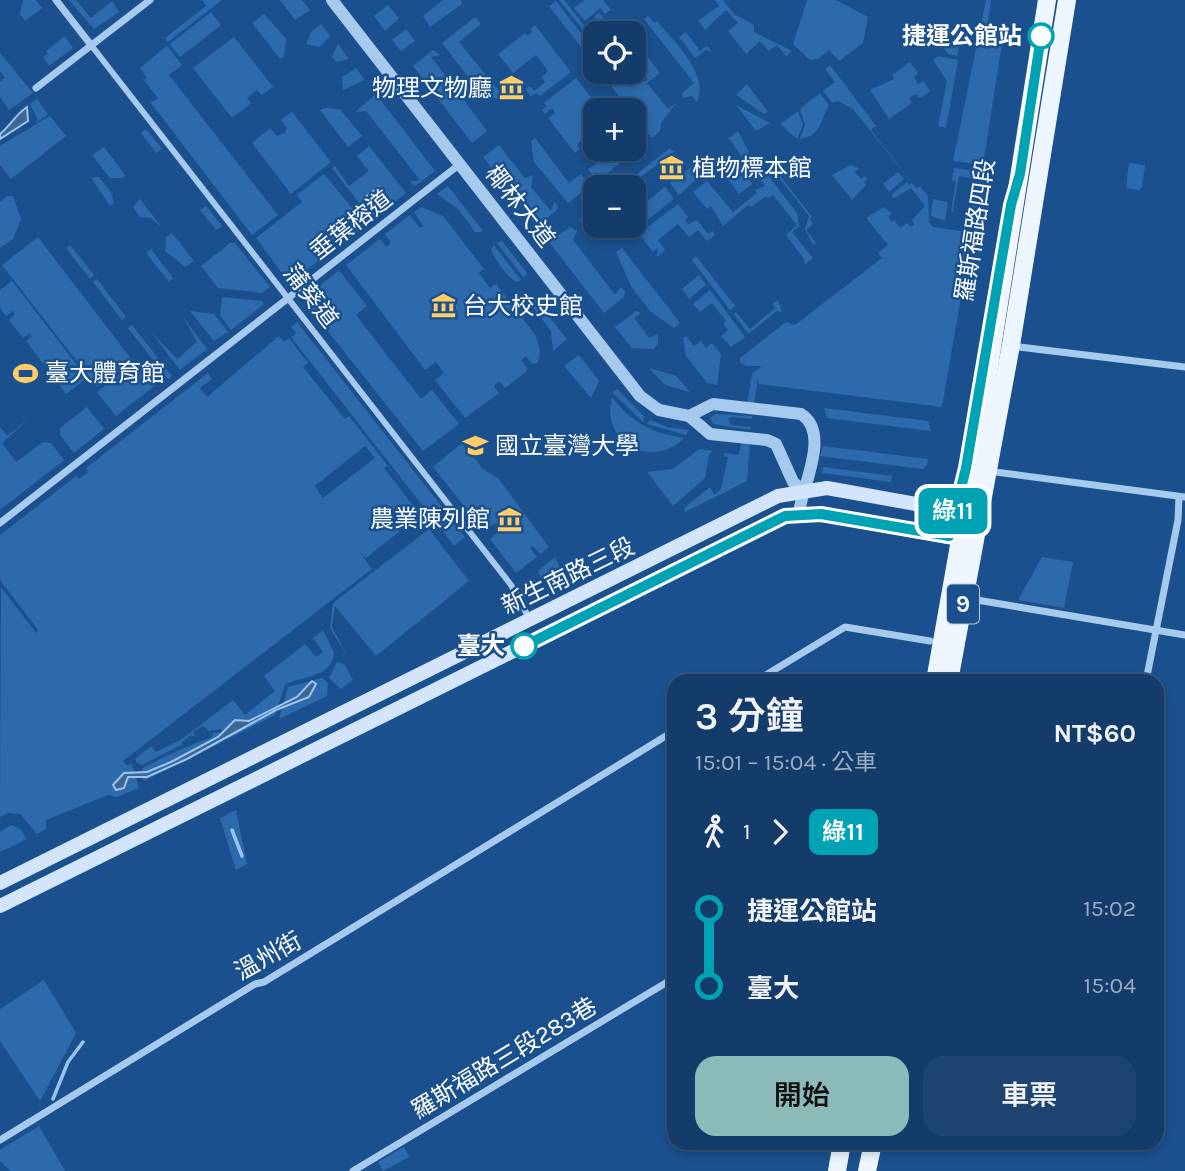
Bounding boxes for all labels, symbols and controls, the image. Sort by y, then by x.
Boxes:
map controls [583,21,646,238]
button: locate [583,21,646,84]
place label: 捷運公館站 [902,22,1022,50]
marker: 捷運公館站 [1028,23,1054,49]
place label: 物理文物廳 [372,74,492,102]
museum icon: 物理文物廳 [498,74,526,102]
button: + [583,98,646,161]
museum icon: 植物標本館 [658,154,686,182]
place label: 植物標本館 [692,154,812,182]
street label: 羅斯福路四段 [950,157,1000,303]
street label: 椰林大道 [479,160,561,252]
button: − [583,175,646,238]
street label: 垂葉榕道 [305,184,397,266]
street label: 蒲葵道 [278,259,344,333]
museum icon: 台大校史館 [429,292,457,320]
place label: 台大校史館 [463,292,583,320]
sports icon: 臺大體育館 [11,359,39,387]
place label: 臺大體育館 [45,359,165,387]
school or university icon: 國立臺灣大學 [461,432,489,460]
place label: 國立臺灣大學 [495,432,639,460]
line badge: 綠11 [913,488,993,534]
text: 綠11 [932,497,974,525]
place label: 農業陳列館 [370,505,490,533]
museum icon: 農業陳列館 [496,505,524,533]
street label: 新生南路三段 [497,532,639,620]
road number: 9 [947,584,979,624]
place label: 臺大 [457,632,505,660]
marker: 臺大 [511,633,537,659]
text: 3 分鐘 [695,694,804,739]
text: NT$60 [1053,718,1136,749]
text: 15:01 – 15:04 · 公車 [695,749,877,776]
icon: walk [695,813,733,851]
icon: forward [761,813,799,851]
text: 1 [743,818,751,845]
text: 綠11 [823,818,864,846]
text: 15:02 [1083,895,1136,922]
text: 捷運公館站 [747,896,877,927]
street label: 溫州街 [230,926,306,986]
text: 15:04 [1084,972,1136,999]
text: 臺大 [747,973,799,1004]
street label: 羅斯福路三段283巷 [406,992,602,1124]
button: 開始 [695,1056,909,1136]
button: 車票 [923,1056,1136,1136]

